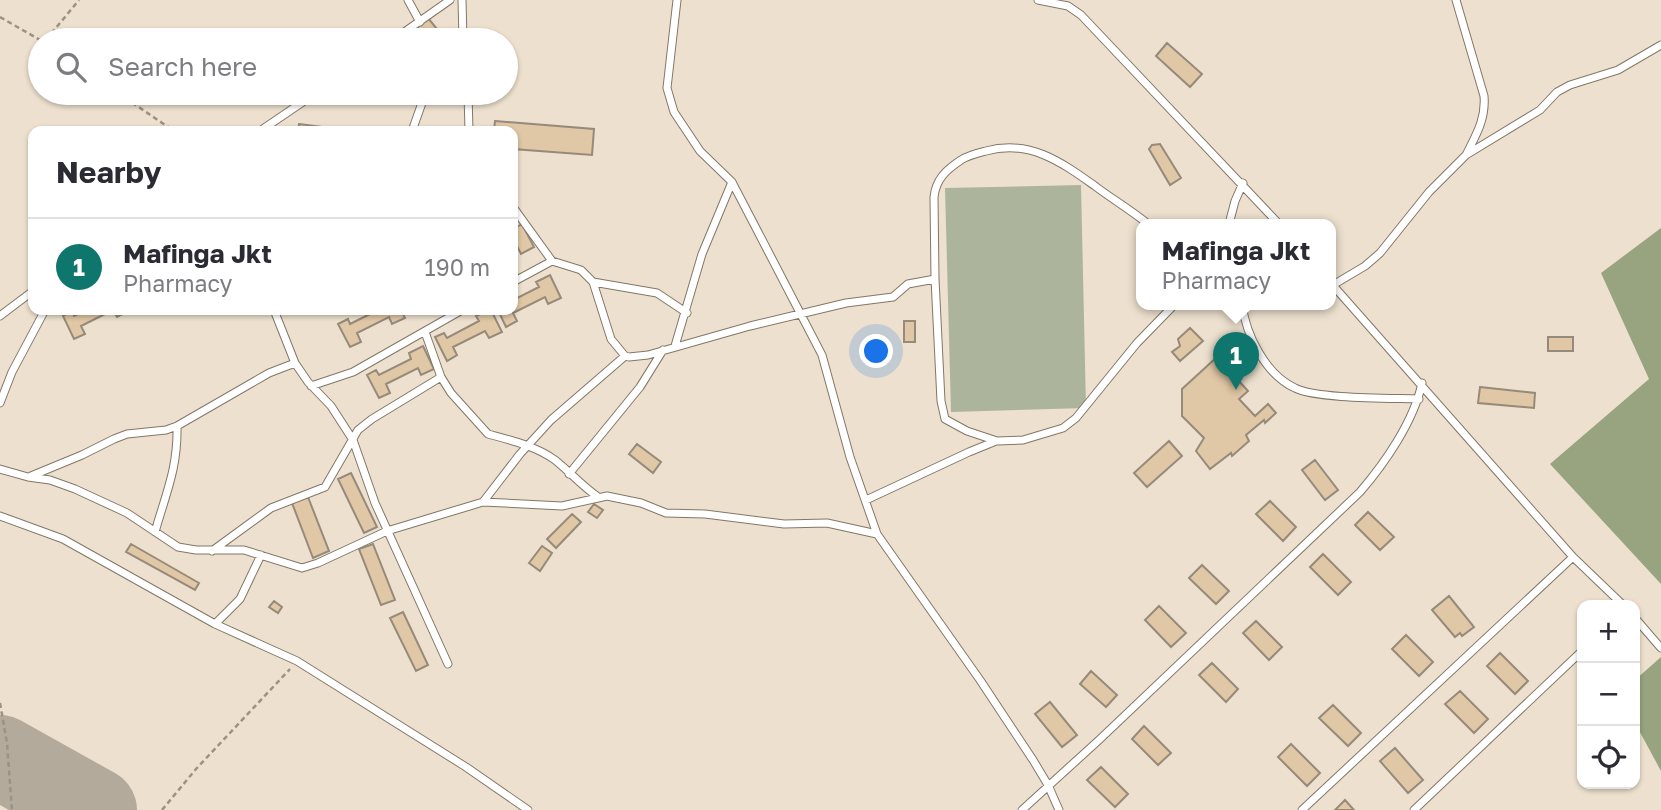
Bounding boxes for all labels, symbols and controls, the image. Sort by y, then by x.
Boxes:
search box [28,28,518,105]
icon: search [52,48,90,86]
text: Search here [108,51,257,82]
text: Nearby [56,154,161,190]
popup [1136,219,1336,310]
text: Mafinga Jkt [1162,235,1310,266]
text: Mafinga Jkt [123,238,272,269]
text: 1 [73,253,85,281]
text: 190 m [425,253,490,281]
text: Pharmacy [1162,266,1271,294]
text: Pharmacy [123,269,232,297]
pin: 1 [1213,332,1259,390]
your location [859,334,893,368]
map controls [1577,600,1640,789]
button: + [1577,600,1640,663]
button: − [1577,663,1640,726]
button: locate [1577,726,1640,789]

